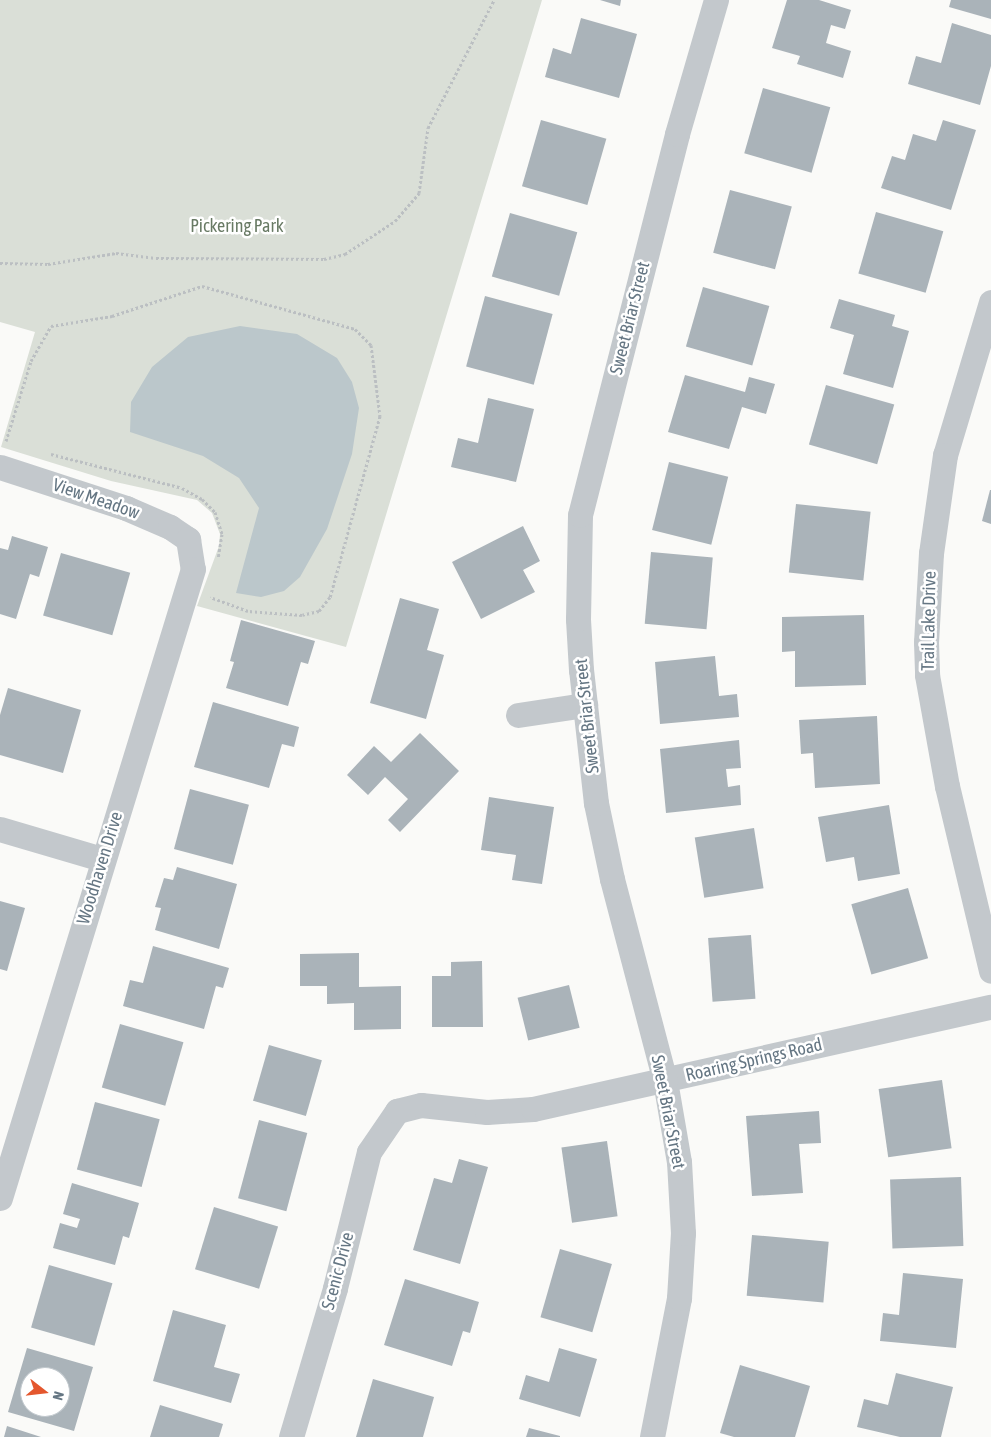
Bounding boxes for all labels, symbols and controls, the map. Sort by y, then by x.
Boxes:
park label: Pickering Park [190,215,284,237]
street label: Sweet Briar Street [606,259,654,377]
street label: View Meadow [50,474,142,524]
street label: Trail Lake Drive [917,571,941,671]
street label: Sweet Briar Street [570,657,604,775]
street label: Woodhaven Drive [73,809,127,927]
street label: Roaring Springs Road [684,1034,824,1086]
street label: Sweet Briar Street [646,1053,690,1171]
street label: Scenic Drive [317,1230,359,1312]
north arrow [20,1367,70,1417]
text: N [50,1390,67,1402]

